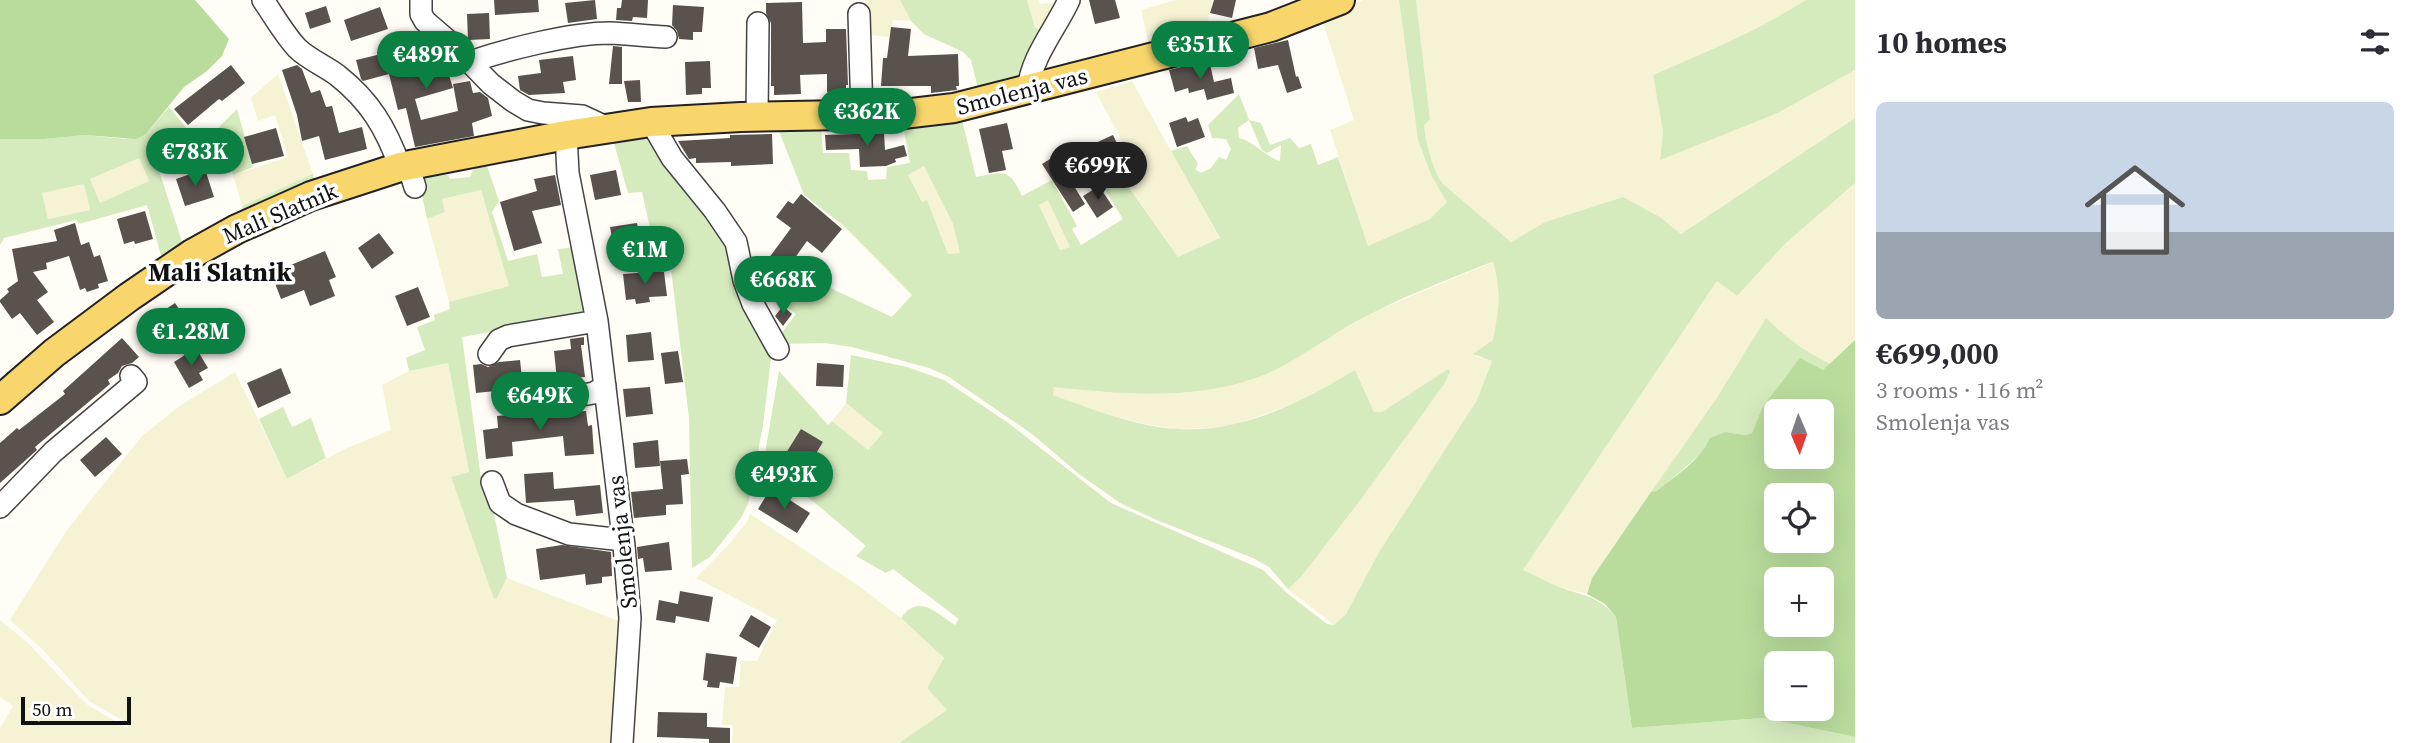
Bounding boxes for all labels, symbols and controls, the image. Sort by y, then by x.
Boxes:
pin: €351K [1151,22,1249,81]
text: 10 homes [1876,22,2007,63]
icon: filters [2356,23,2394,61]
text: €351K [1167,28,1233,60]
pin: €489K [377,32,475,91]
text: €489K [393,38,459,70]
street label: Smolenja vas [953,59,1091,123]
pin: €362K [818,88,916,148]
text: €362K [834,95,900,127]
pin: €783K [146,128,244,188]
text: €783K [162,135,228,167]
pin: €699K [1049,142,1147,202]
icon: home [2072,147,2198,273]
text: €699K [1065,149,1131,181]
street label: Mali Slatnik [218,174,343,252]
pin: €1M [611,226,679,286]
text: €1M [622,233,668,265]
district label: Mali Slatnik [148,254,292,290]
pin: €668K [734,256,832,316]
text: €668K [750,263,816,295]
pin: €1.28M [134,308,248,368]
text: €1.28M [152,315,230,347]
text: €699,000 [1876,333,1999,374]
pin: €649K [491,372,589,432]
text: 3 rooms · 116 m² [1876,374,2043,406]
text: €649K [507,379,573,411]
north arrow [1764,399,1834,469]
map controls [1764,399,1834,721]
text: Smolenja vas [1876,406,2010,438]
pin: €493K [735,452,833,511]
text: €493K [751,458,817,490]
street label: Smolenja vas [599,474,645,610]
button: locate [1764,483,1834,553]
button: + [1764,567,1834,637]
button: − [1764,651,1834,721]
scale bar [21,694,131,726]
text: 50 m [32,696,73,722]

